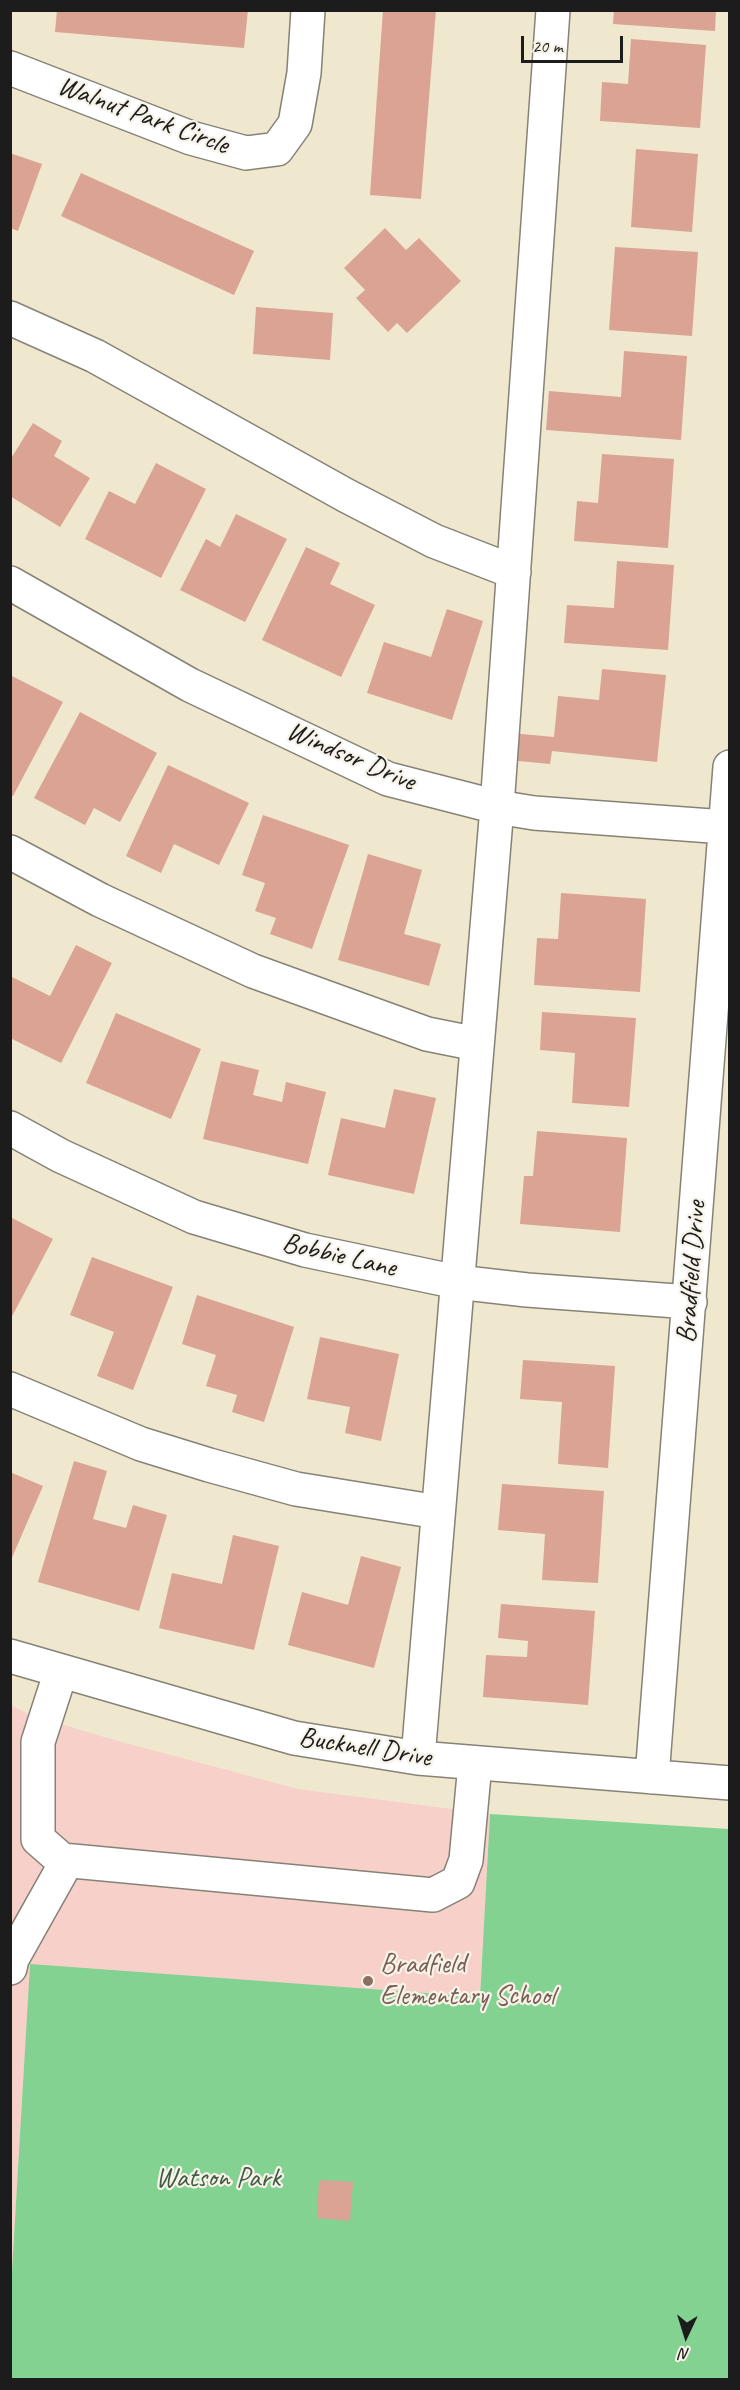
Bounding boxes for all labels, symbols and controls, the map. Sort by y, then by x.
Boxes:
scale bar [524,24,626,62]
text: 20 m [532,35,563,57]
street label: Walnut Park Circle [53,70,233,162]
street label: Windsor Drive [282,715,420,799]
street label: Bradfield Drive [670,1200,714,1344]
street label: Bobbie Lane [279,1227,399,1285]
street label: Bucknell Drive [297,1721,433,1775]
place label: Bradfield Elementary School [380,1948,555,2014]
marker: Bradfield Elementary School [361,1974,375,1988]
park label: Watson Park [156,2162,280,2196]
north arrow [656,2306,716,2366]
text: N [679,2344,690,2364]

